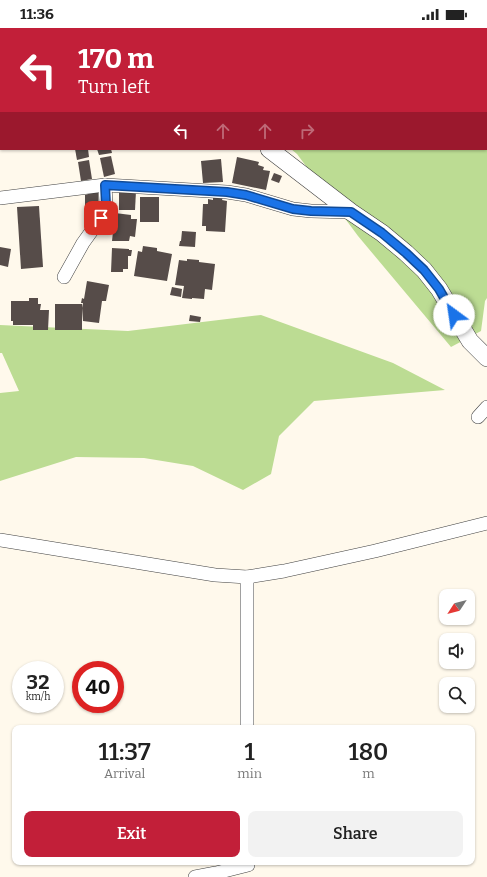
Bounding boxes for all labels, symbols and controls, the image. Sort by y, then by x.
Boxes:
text: 11:36 [20,5,54,23]
text: 170 m [78,42,154,75]
icon: left [12,44,64,96]
text: Turn left [78,76,150,98]
icon: left [170,120,192,142]
icon: ahead [212,120,234,142]
icon: ahead [254,120,276,142]
icon: right [296,120,318,142]
pin [84,201,118,235]
icon: arrive [90,207,112,229]
position arrow [433,294,475,336]
north arrow [439,589,475,625]
map controls [439,589,475,713]
button: sound [439,633,475,669]
speed limit sign: 40 [72,661,124,713]
text: 32 [27,670,49,694]
button: search [439,677,475,713]
text: km/h [26,691,50,703]
text: 11:37 [99,738,151,766]
text: 1 [245,738,255,766]
text: 180 [348,738,388,766]
text: Arrival [104,766,145,781]
text: min [237,766,262,781]
text: m [362,766,375,781]
button: Exit [24,811,240,857]
button: Share [248,811,463,857]

